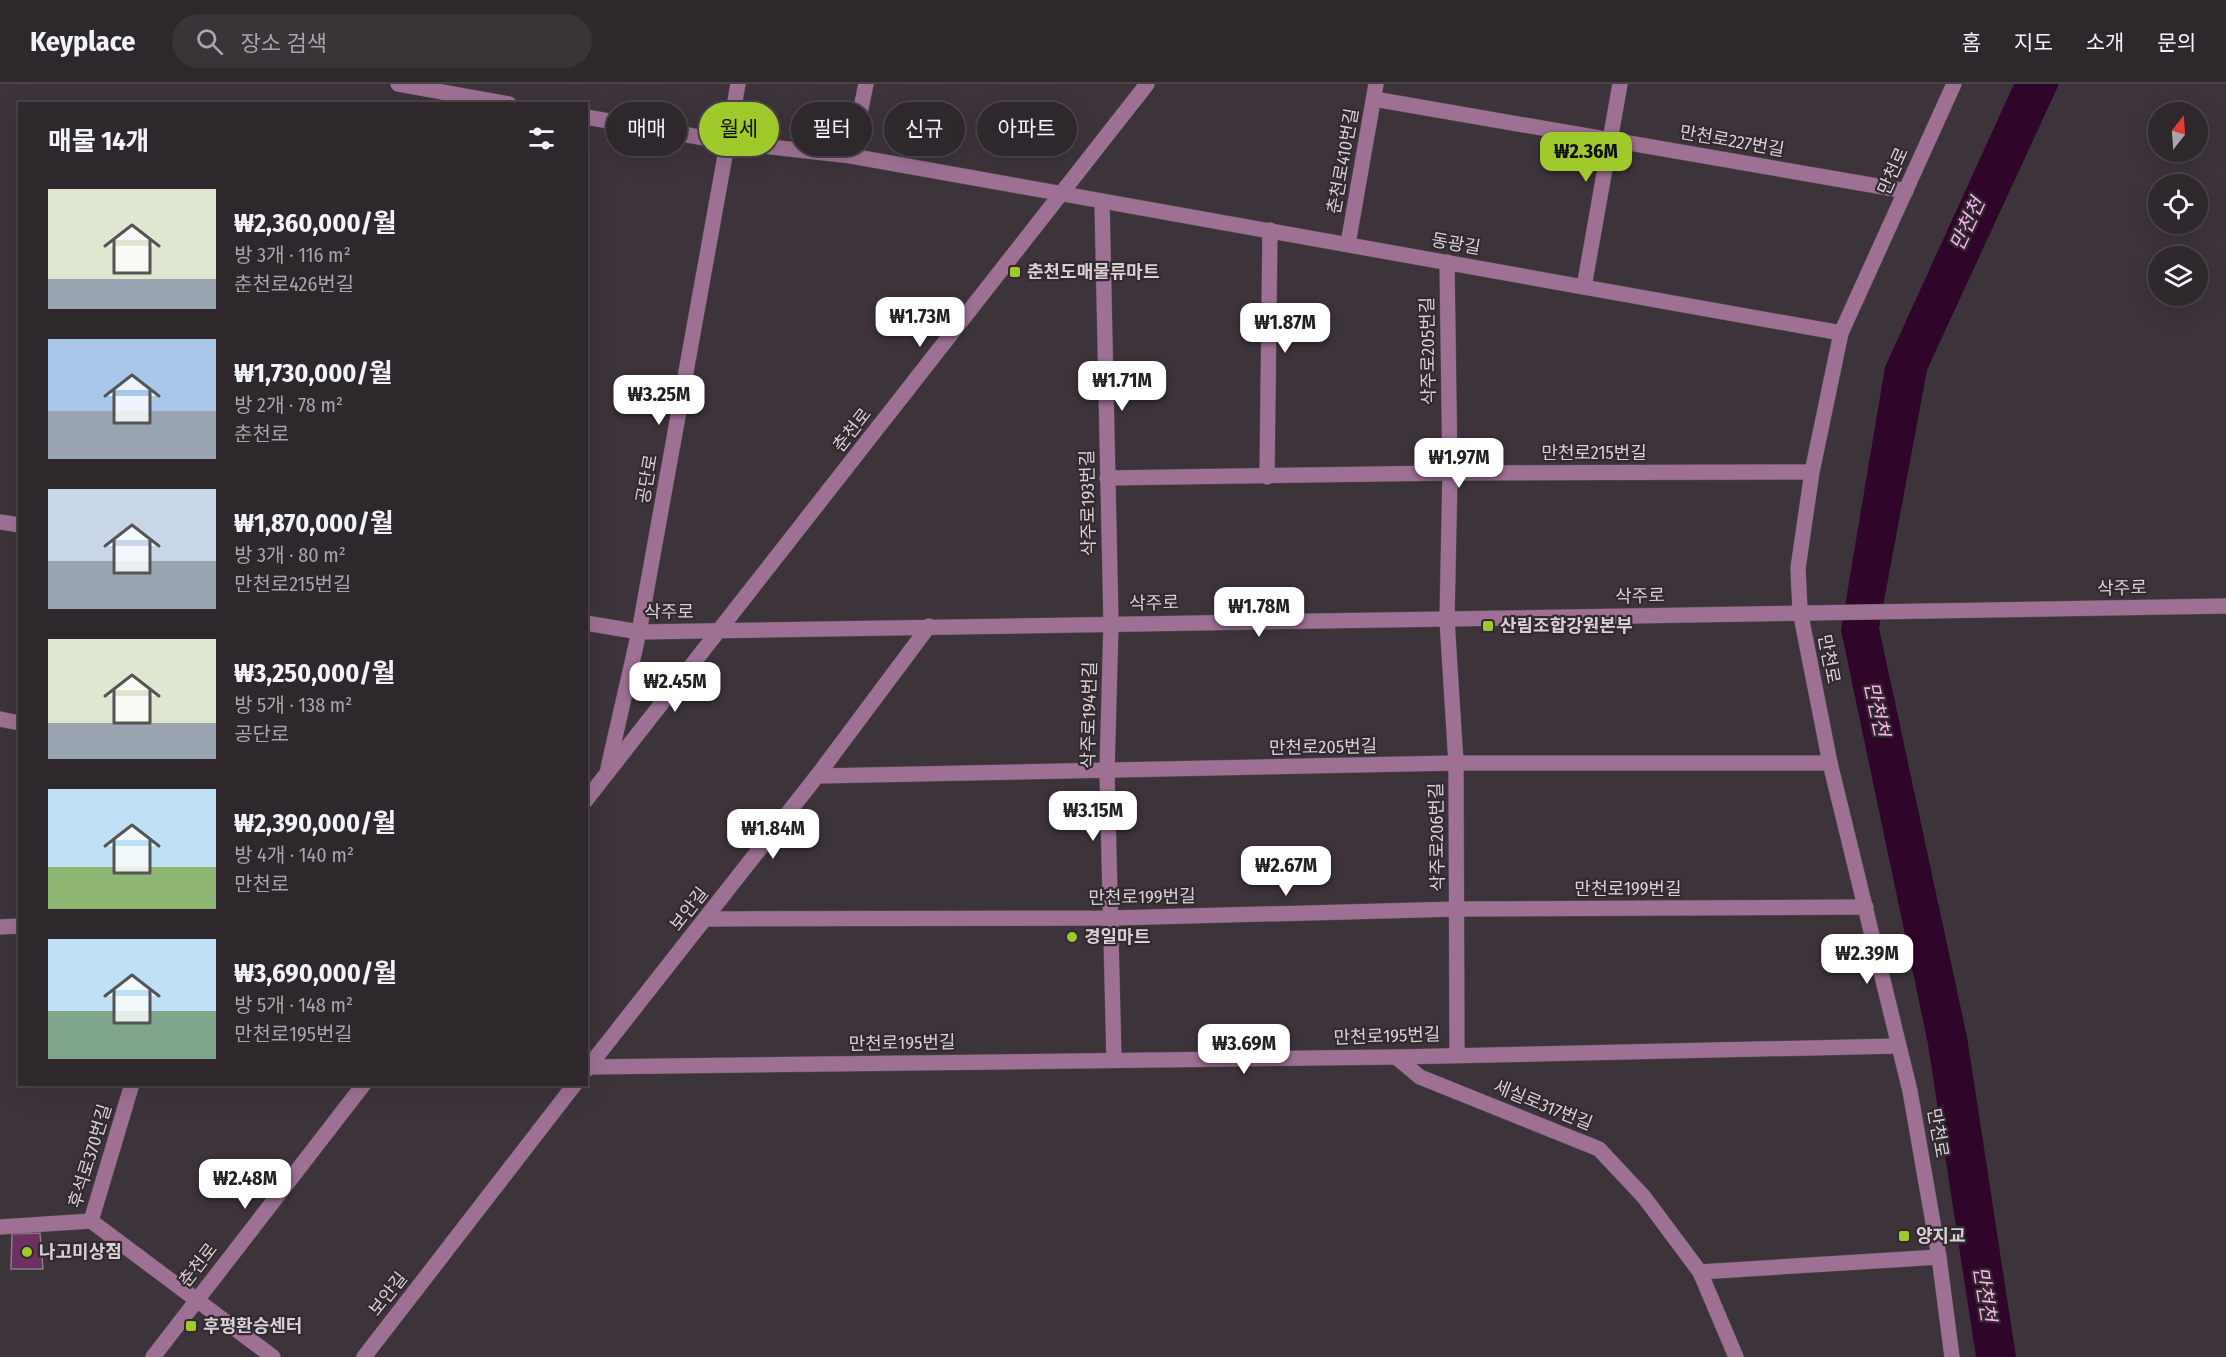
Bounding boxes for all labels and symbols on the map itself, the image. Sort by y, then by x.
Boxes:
north arrow [2148,102,2208,162]
street label: 춘천로410번길 [1323,106,1363,216]
street label: 만천로227번길 [1678,121,1786,161]
pin: ₩2.36M [1537,132,1635,183]
street label: 만천로 [1873,144,1913,198]
water label: 만천천 [1944,192,1991,254]
street label: 동광길 [1430,229,1482,259]
place label: 춘천도매물류마트 [1027,261,1159,283]
marker: 춘천도매물류마트 [1008,265,1022,279]
pin: ₩1.73M [871,297,969,348]
street label: 삭주로205번길 [1416,297,1440,405]
pin: ₩1.87M [1236,303,1334,354]
pin: ₩1.71M [1073,361,1171,412]
pin: ₩3.25M [610,375,708,426]
street label: 춘천로 [828,404,876,456]
pin: ₩1.97M [1410,438,1508,489]
street label: 만천로215번길 [1541,442,1647,464]
street label: 삭주로193번길 [1076,450,1100,556]
street label: 공단로 [632,453,662,505]
street label: 삭주로 [2097,577,2147,599]
street label: 삭주로 [1615,585,1665,607]
pin: ₩1.78M [1210,587,1308,638]
street label: 삭주로 [1129,592,1179,614]
street label: 삭주로 [644,601,694,623]
place label: 산림조합강원본부 [1500,615,1632,637]
marker: 산림조합강원본부 [1481,619,1495,633]
street label: 만천로 [1813,633,1845,685]
street label: 삭주로194번길 [1077,661,1101,769]
pin: ₩2.45M [626,662,724,713]
water label: 만천천 [1860,680,1895,741]
street label: 만천로205번길 [1269,735,1377,759]
street label: 삭주로206번길 [1425,782,1449,892]
pin: ₩3.15M [1044,791,1142,842]
pin: ₩1.84M [724,809,822,860]
pin: ₩2.67M [1237,846,1335,897]
street label: 만천로199번길 [1574,878,1682,900]
street label: 보안길 [665,883,713,935]
street label: 만천로199번길 [1088,885,1196,909]
place label: 경일마트 [1084,926,1150,948]
marker: 경일마트 [1065,930,1079,944]
pin: ₩2.39M [1818,934,1916,985]
street label: 만천로195번길 [1333,1023,1441,1049]
pin: ₩3.69M [1195,1024,1293,1075]
street label: 만천로195번길 [848,1031,956,1055]
street label: 세실로317번길 [1490,1075,1596,1135]
street label: 후석로370번길 [64,1101,116,1211]
street label: 만천로 [1923,1107,1953,1159]
pin: ₩2.48M [196,1159,294,1210]
place label: 양지교 [1916,1225,1966,1247]
marker: 양지교 [1897,1229,1911,1243]
street label: 춘천로 [174,1239,222,1291]
place label: 나고미상점 [39,1241,122,1263]
marker: 나고미상점 [20,1245,34,1259]
water label: 만천천 [1969,1265,2002,1326]
street label: 보안길 [364,1268,412,1320]
place label: 후평환승센터 [203,1315,302,1337]
marker: 후평환승센터 [184,1319,198,1333]

